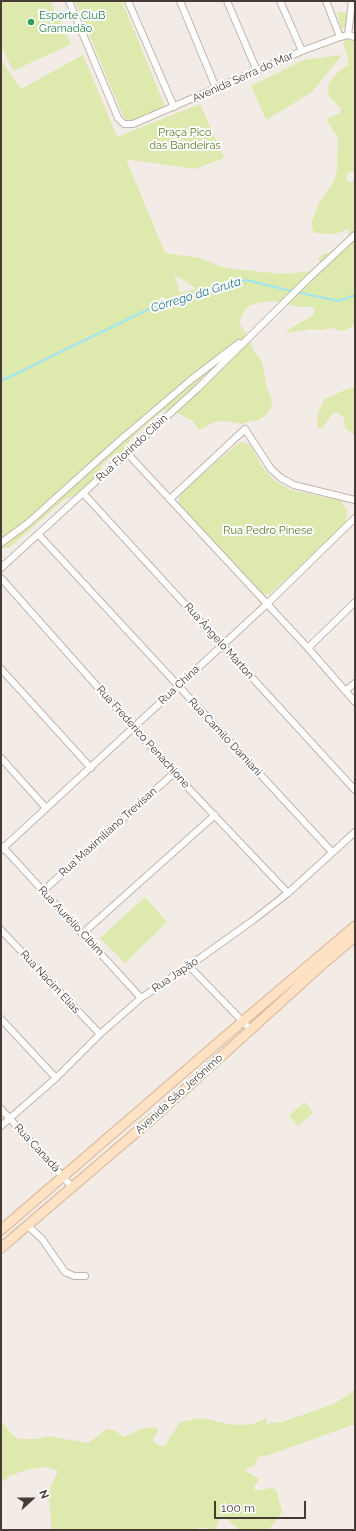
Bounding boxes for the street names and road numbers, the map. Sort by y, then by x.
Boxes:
street label: Avenida Serra do Mar [191,49,295,105]
street label: Rua Florindo Cibin [94,412,170,484]
street label: Rua Ângelo Marton [181,600,257,682]
street label: Rua China [156,663,202,707]
street label: Rua Frederico Penachione [93,683,193,791]
street label: Rua Camilo Damiani [185,695,265,779]
street label: Rua Maximiliano Trevisan [56,785,160,879]
street label: Rua Aurélio Cibim [35,883,107,959]
street label: Rua Nacim Elias [17,948,83,1016]
street label: Rua Japão [149,955,201,995]
street label: Avenida São Jerônimo [133,1051,225,1137]
street label: Rua Canadá [11,1121,63,1175]

